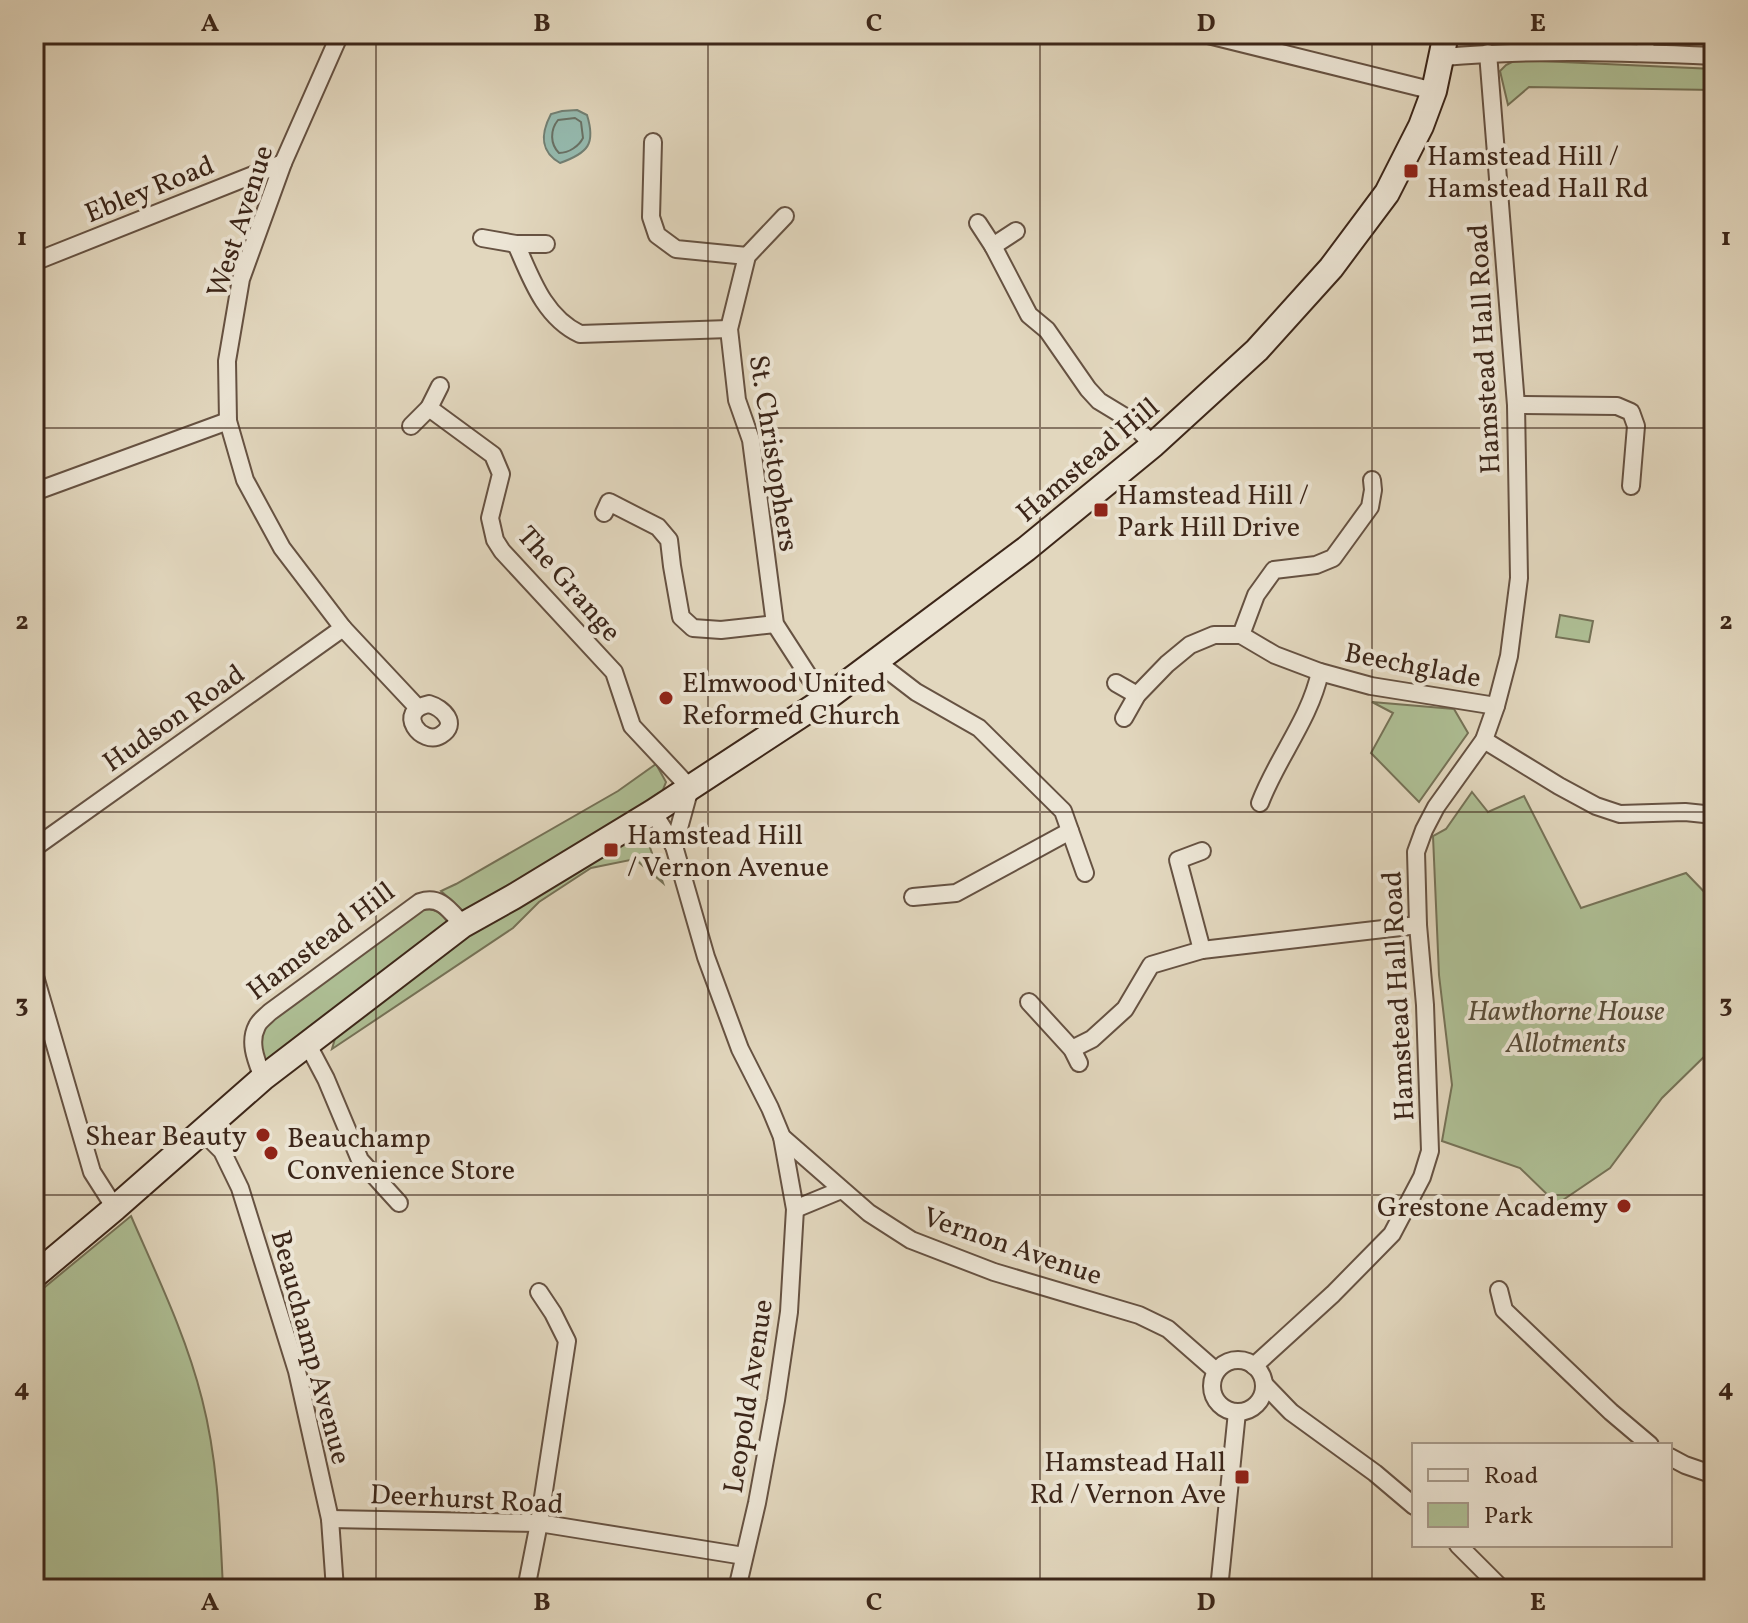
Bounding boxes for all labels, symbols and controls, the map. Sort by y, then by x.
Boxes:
text: A [201,6,220,42]
text: B [533,6,551,42]
text: C [866,6,882,42]
text: D [1196,6,1216,42]
text: E [1530,6,1546,42]
place label: Hamstead Hill / Hamstead Hall Rd [1427,138,1649,209]
street label: West Avenue [198,141,284,303]
street label: Ebley Road [79,147,220,234]
marker: Hamstead Hill / Hamstead Hall Rd [1402,162,1420,180]
text: 1 [17,220,27,256]
text: 1 [1721,220,1731,256]
street label: Hamstead Hall Road [1459,223,1512,475]
street label: St. Christophers [738,352,807,554]
street label: Hamstead Hill [1009,389,1169,532]
place label: Hamstead Hill / Park Hill Drive [1117,477,1309,548]
marker: Hamstead Hill / Park Hill Drive [1092,501,1110,519]
street label: The Grange [507,518,629,651]
text: 2 [15,604,29,640]
text: 2 [1719,604,1733,640]
street label: Beechglade [1341,634,1484,699]
street label: Hudson Road [96,656,253,782]
place label: Elmwood United Reformed Church [682,665,901,736]
marker: Elmwood United Reformed Church [657,689,675,707]
place label: Hamstead Hill / Vernon Avenue [627,817,829,888]
marker: Hamstead Hill / Vernon Avenue [602,841,620,859]
street label: Hamstead Hall Road [1373,870,1426,1122]
street label: Hamstead Hill [239,873,404,1011]
text: 3 [15,987,29,1023]
text: 3 [1719,987,1733,1023]
park label: Hawthorne House Allotments [1467,993,1665,1064]
place label: Shear Beauty [85,1118,247,1157]
place label: Beauchamp Convenience Store [287,1120,515,1191]
marker: Shear Beauty [254,1126,272,1144]
marker: Beauchamp Convenience Store [262,1144,280,1162]
place label: Grestone Academy [1377,1189,1608,1228]
marker: Grestone Academy [1615,1197,1633,1215]
street label: Vernon Avenue [917,1198,1107,1296]
street label: Beauchamp Avenue [260,1226,360,1469]
street label: Leopold Avenue [715,1297,784,1496]
text: 4 [14,1371,30,1407]
text: 4 [1718,1371,1734,1407]
legend [1412,1443,1672,1547]
place label: Hamstead Hall Rd / Vernon Ave [1030,1444,1226,1515]
text: Road [1484,1460,1538,1494]
marker: Hamstead Hall Rd / Vernon Ave [1233,1468,1251,1486]
street label: Deerhurst Road [369,1476,565,1525]
text: Park [1484,1500,1533,1534]
text: A [201,1585,220,1621]
text: B [533,1585,551,1621]
text: C [866,1585,882,1621]
text: D [1196,1585,1216,1621]
text: E [1530,1585,1546,1621]

